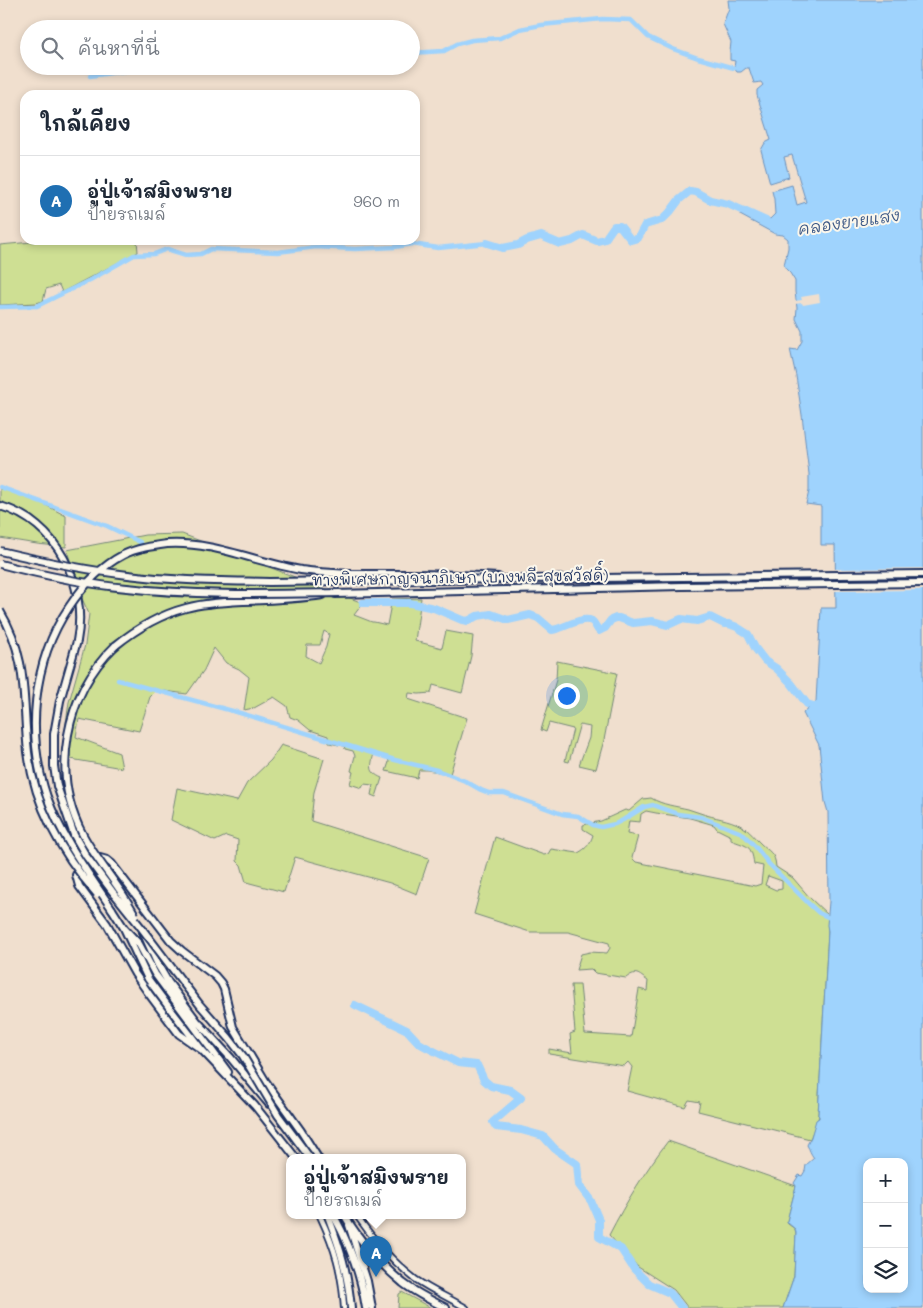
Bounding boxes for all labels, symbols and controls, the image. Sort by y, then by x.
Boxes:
search box [20,20,420,75]
icon: search [38,34,66,62]
text: ค้นหาที่นี่ [78,35,160,60]
text: ใกล้เคียง [40,109,131,136]
text: อู่ปู่เจ้าสมิงพราย [87,178,232,203]
text: A [50,190,62,211]
text: 960 m [353,190,400,211]
text: ป้ายรถเมล์ [87,203,166,224]
water label: คลองยายแสง [797,204,901,239]
street label: ทางพิเศษกาญจนาภิเษก (บางพลี-สุขสวัสดิ์) [311,560,609,592]
your location [554,683,580,709]
popup [286,1154,466,1219]
map controls [863,1158,908,1293]
button: + [863,1158,908,1203]
text: อู่ปู่เจ้าสมิงพราย [303,1164,449,1189]
text: ป้ายรถเมล์ [303,1189,382,1210]
button: − [863,1203,908,1248]
pin: A [360,1236,392,1277]
button: layers [863,1248,908,1293]

